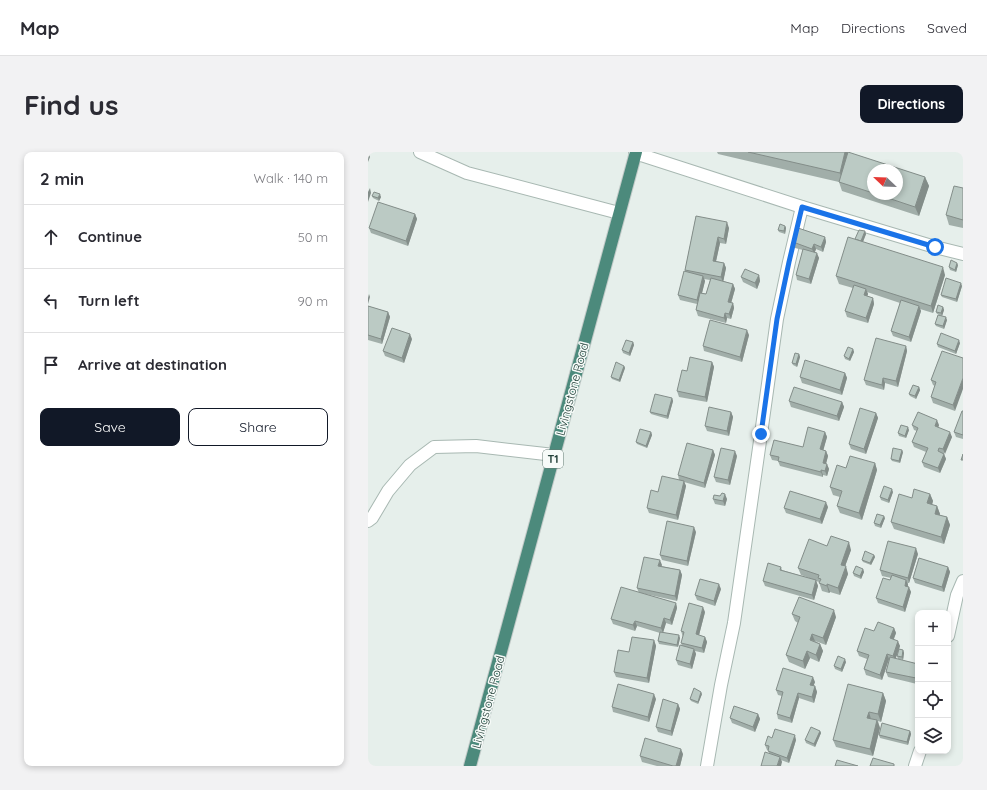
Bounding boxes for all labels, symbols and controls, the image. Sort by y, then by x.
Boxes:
text: Map [20,16,59,40]
text: Map [790,19,819,37]
text: Directions [841,19,905,37]
text: Saved [927,19,967,37]
button: Directions [860,85,963,123]
text: Find us [24,87,118,122]
north arrow [867,164,903,200]
text: 2 min [40,168,84,189]
text: Walk · 140 m [253,170,328,186]
icon: ahead [40,226,62,248]
text: Continue [78,227,142,246]
text: 50 m [298,229,328,245]
route start [926,238,944,256]
icon: left [40,290,62,312]
text: Turn left [78,291,140,310]
text: 90 m [298,293,328,309]
street label: Livingstone Road [552,341,592,437]
icon: arrive [40,354,62,376]
text: Arrive at destination [78,355,227,374]
button: Save [40,408,180,446]
button: Share [188,408,328,446]
route end [752,425,770,443]
road number: T1 [543,450,563,468]
map controls [915,610,951,754]
button: + [915,610,951,646]
button: − [915,646,951,682]
street label: Livingstone Road [468,654,508,750]
button: locate [915,682,951,718]
button: layers [915,718,951,754]

